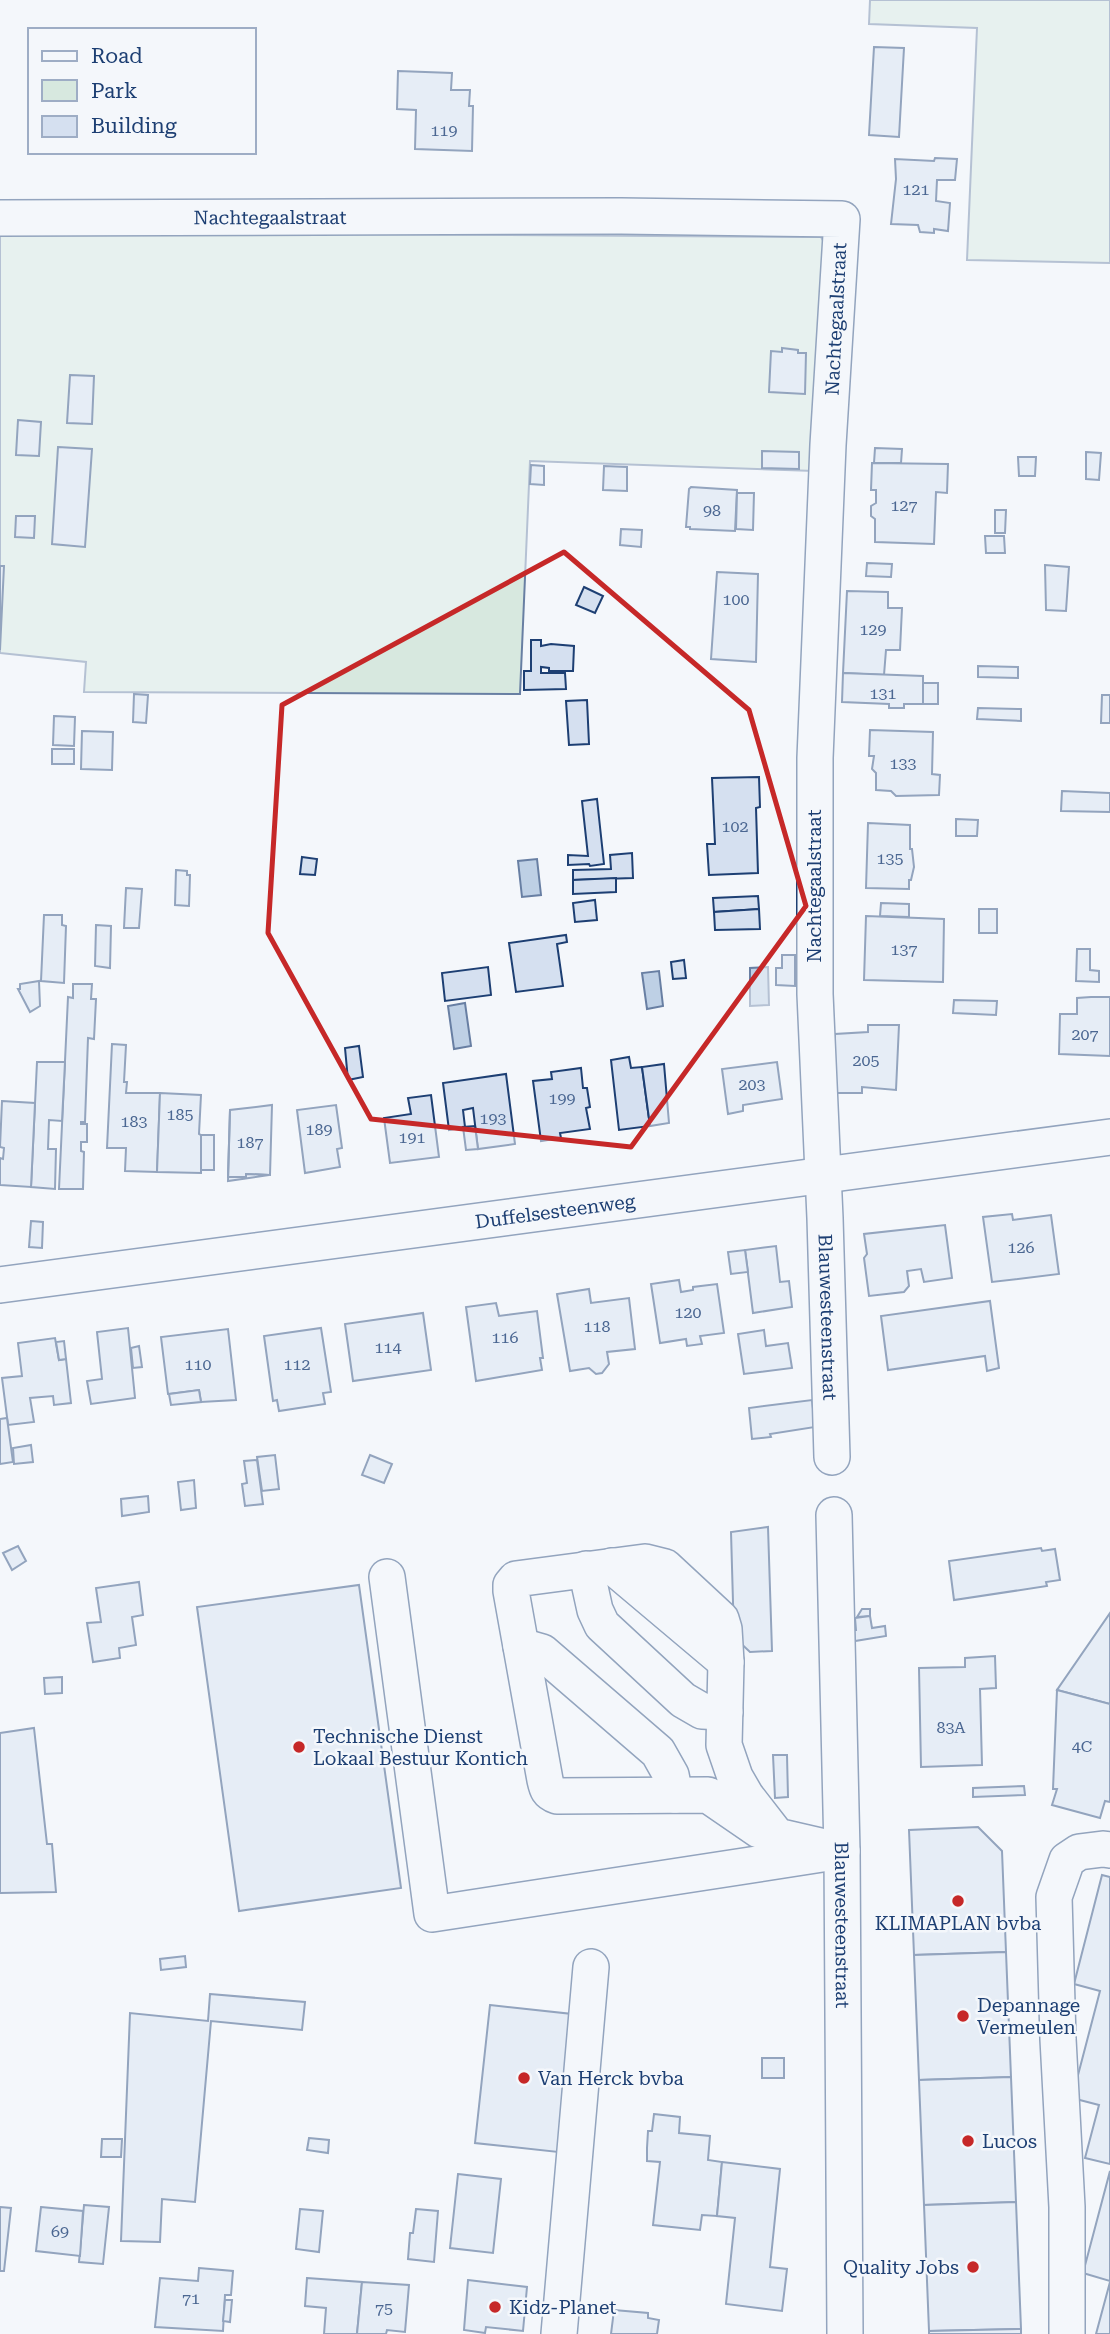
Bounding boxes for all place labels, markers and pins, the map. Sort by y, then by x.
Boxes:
place label: Technische Dienst Lokaal Bestuur Kontich [313,1725,528,1770]
marker: Technische Dienst Lokaal Bestuur Kontich [291,1739,307,1755]
marker: KLIMAPLAN bvba [950,1893,966,1909]
place label: KLIMAPLAN bvba [875,1912,1042,1935]
place label: Depannage Vermeulen [977,1994,1080,2039]
marker: Depannage Vermeulen [955,2008,971,2024]
place label: Van Herck bvba [538,2067,685,2090]
marker: Van Herck bvba [516,2070,532,2086]
place label: Lucos [982,2130,1037,2153]
marker: Lucos [960,2133,976,2149]
place label: Quality Jobs [843,2256,959,2279]
marker: Quality Jobs [965,2259,981,2275]
place label: Kidz-Planet [509,2296,616,2319]
marker: Kidz-Planet [487,2299,503,2315]

